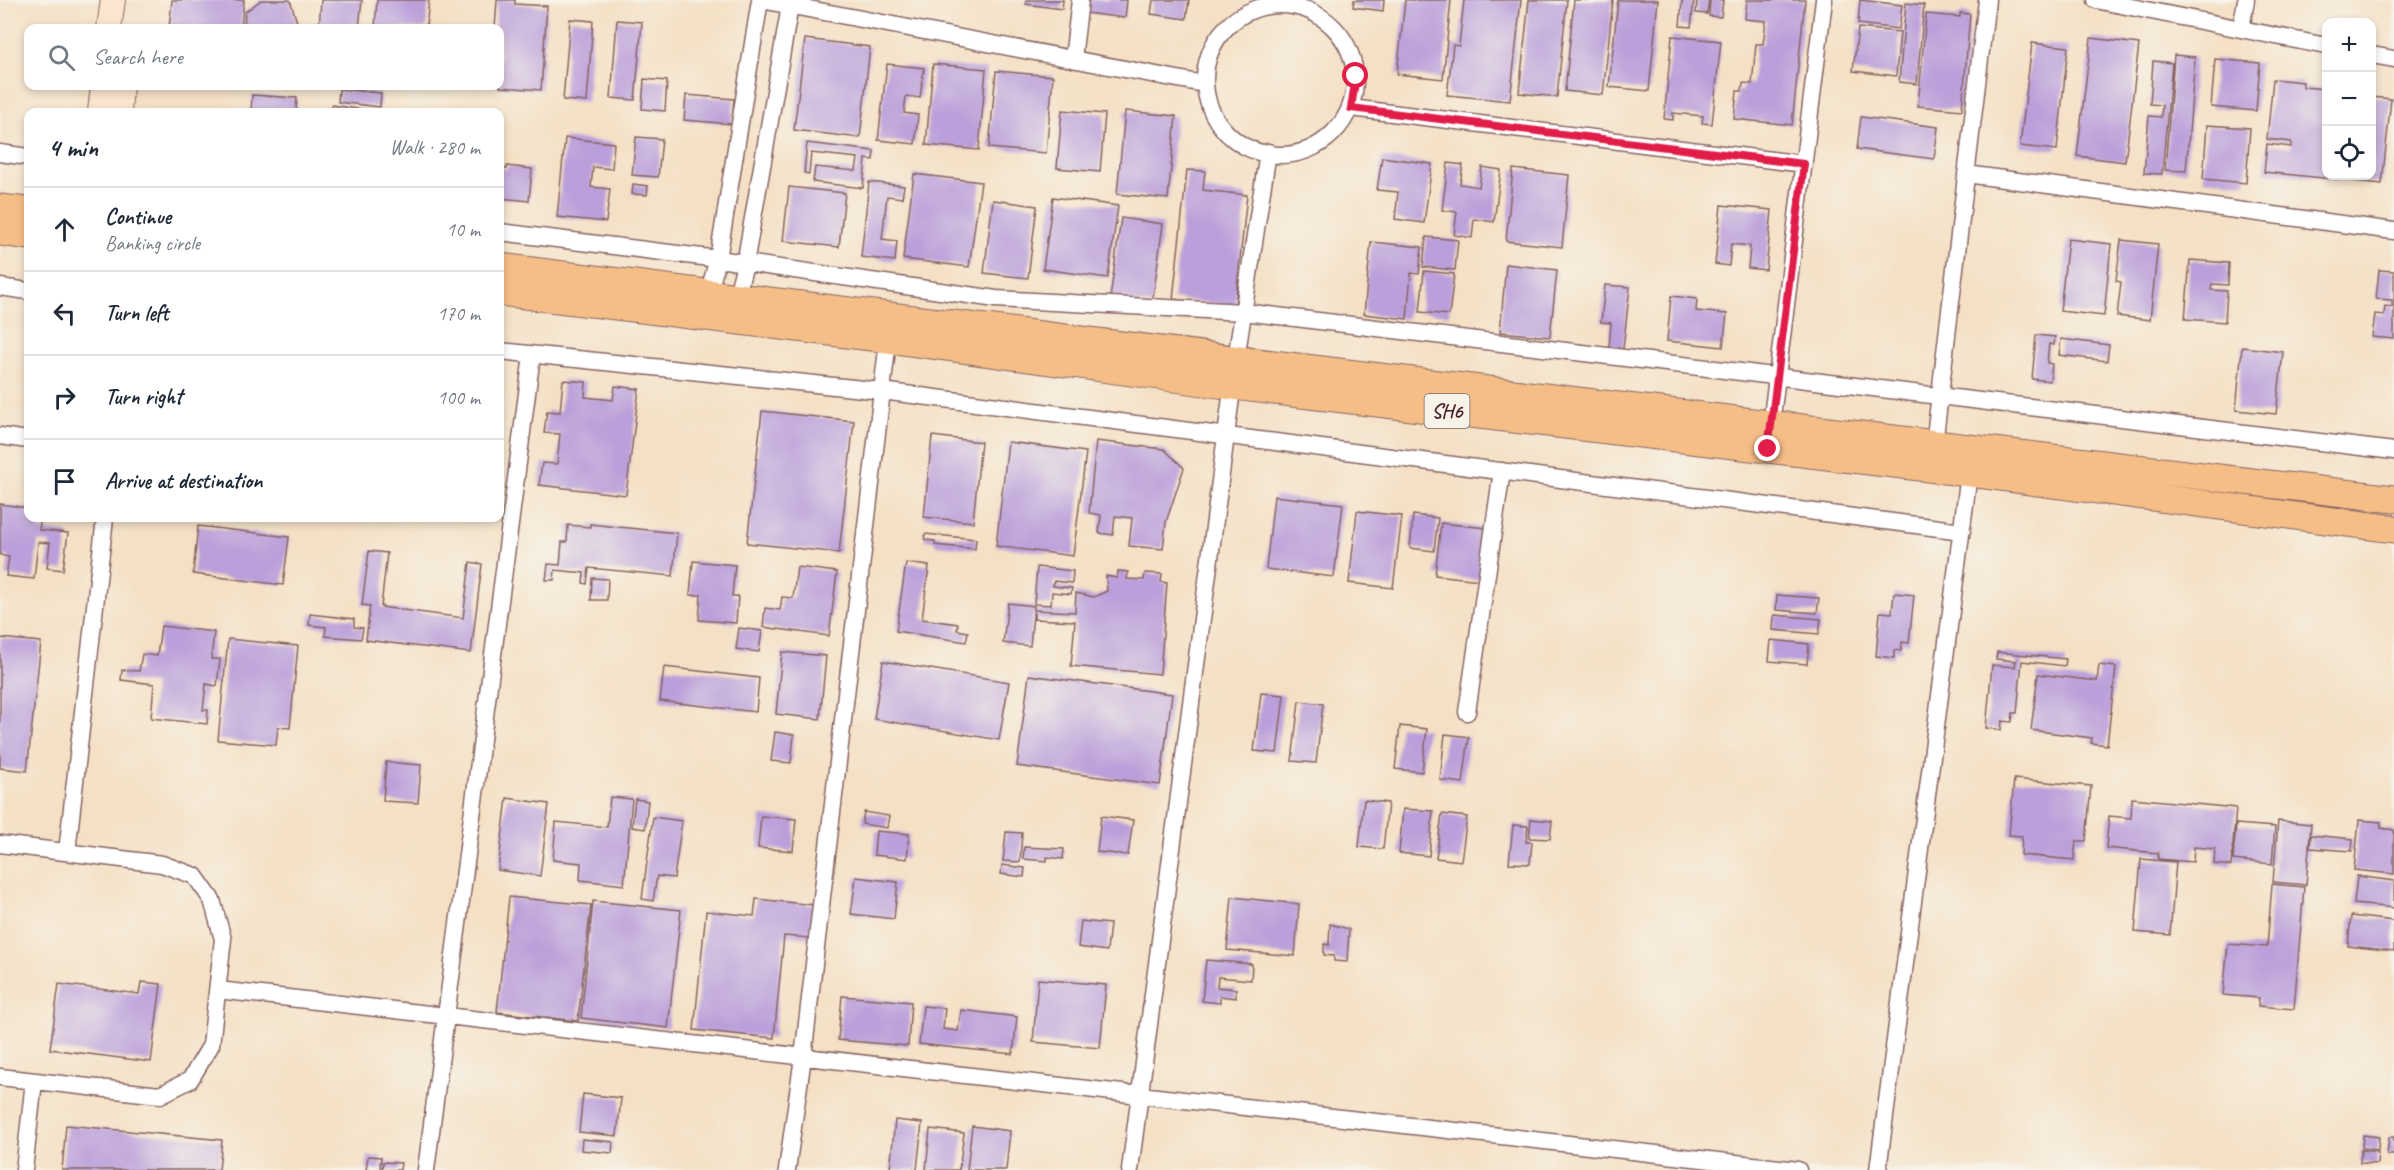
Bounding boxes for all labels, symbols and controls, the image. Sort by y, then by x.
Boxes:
map controls [2322,18,2376,180]
button: + [2322,18,2376,72]
search box [24,24,504,90]
icon: search [45,41,78,74]
text: Search here [93,43,183,71]
route start [1342,62,1368,88]
button: − [2322,72,2376,126]
button: locate [2322,126,2376,180]
text: 4 min [48,131,98,164]
text: Walk · 280 m [390,135,480,160]
text: Continue [105,203,171,231]
icon: ahead [48,213,81,246]
text: 10 m [446,217,480,242]
text: Banking circle [105,231,200,256]
icon: left [48,297,81,330]
text: Turn left [105,299,169,327]
text: 170 m [437,301,480,326]
icon: right [48,381,81,414]
text: Turn right [105,383,182,411]
text: 100 m [437,385,480,410]
road number: SH6 [1424,394,1470,428]
route end [1754,435,1780,461]
icon: arrive [48,465,81,498]
text: Arrive at destination [105,467,262,495]

